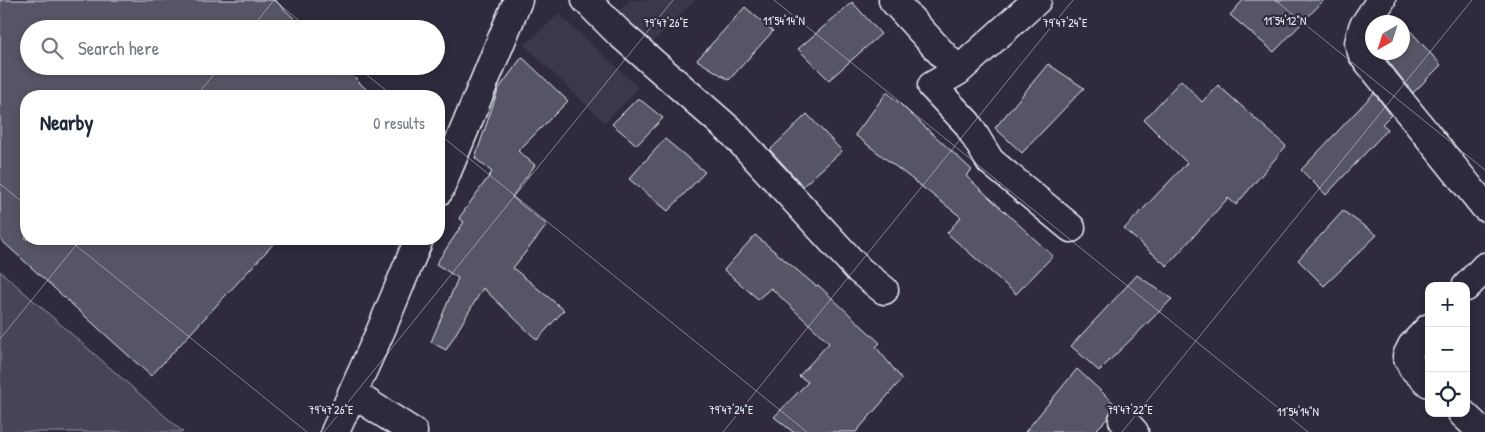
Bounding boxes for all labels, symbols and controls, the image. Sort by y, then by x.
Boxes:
text: 11°54'14"N [763,12,805,29]
text: 11°54'12"N [1263,12,1307,29]
text: 79°47'26"E [644,14,689,31]
text: 79°47'24"E [1043,14,1088,31]
north arrow [1365,15,1410,60]
search box [20,20,445,75]
icon: search [38,34,66,62]
text: Search here [78,35,159,61]
text: Nearby [40,108,93,137]
text: 0 results [373,112,425,134]
map controls [1425,282,1470,417]
button: + [1425,282,1470,327]
button: − [1425,327,1470,372]
button: locate [1425,372,1470,417]
text: 79°47'26"E [309,401,354,418]
text: 79°47'24"E [709,401,754,418]
text: 79°47'22"E [1107,401,1154,418]
text: 11°54'14"N [1277,403,1319,420]

